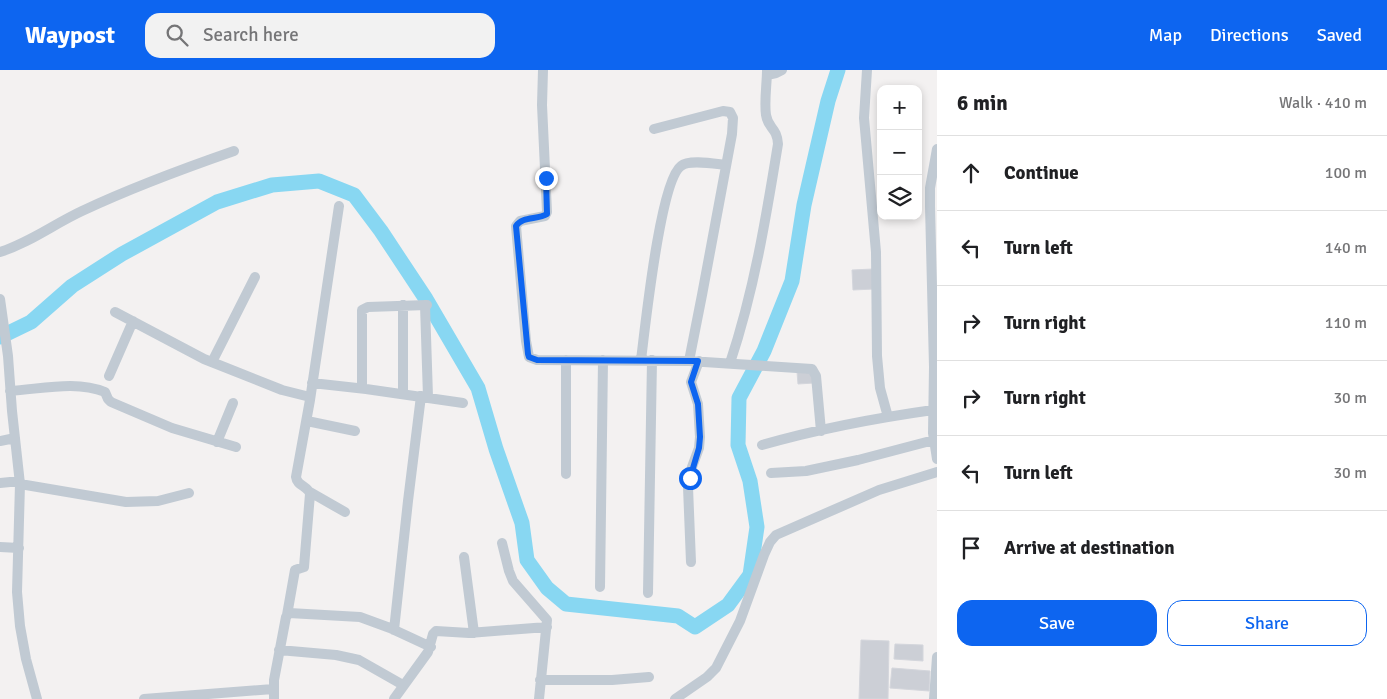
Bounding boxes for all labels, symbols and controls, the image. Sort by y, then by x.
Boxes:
search box [145,13,495,58]
text: Waypost [25,20,115,50]
icon: search [163,21,191,49]
text: Search here [203,23,299,47]
text: Map [1149,24,1182,46]
text: Directions [1210,24,1289,46]
text: Saved [1317,24,1362,46]
map controls [877,85,922,220]
button: + [877,85,922,130]
text: 6 min [957,90,1008,116]
text: Walk · 410 m [1279,93,1367,113]
button: − [877,130,922,175]
icon: ahead [957,159,985,187]
text: Continue [1004,161,1079,185]
text: 100 m [1325,163,1367,183]
route end [535,167,558,190]
button: layers [877,175,922,220]
icon: left [957,234,985,262]
text: Turn left [1004,236,1073,260]
text: 140 m [1325,238,1367,258]
icon: right [957,309,985,337]
text: Turn right [1004,311,1086,335]
text: 110 m [1325,313,1367,333]
icon: right [957,384,985,412]
text: Turn right [1004,386,1086,410]
text: 30 m [1333,388,1367,408]
icon: left [957,459,985,487]
text: Turn left [1004,461,1073,485]
text: 30 m [1333,463,1367,483]
route start [679,467,702,490]
icon: arrive [957,534,985,562]
text: Arrive at destination [1004,536,1175,560]
button: Save [957,600,1157,646]
button: Share [1167,600,1367,646]

